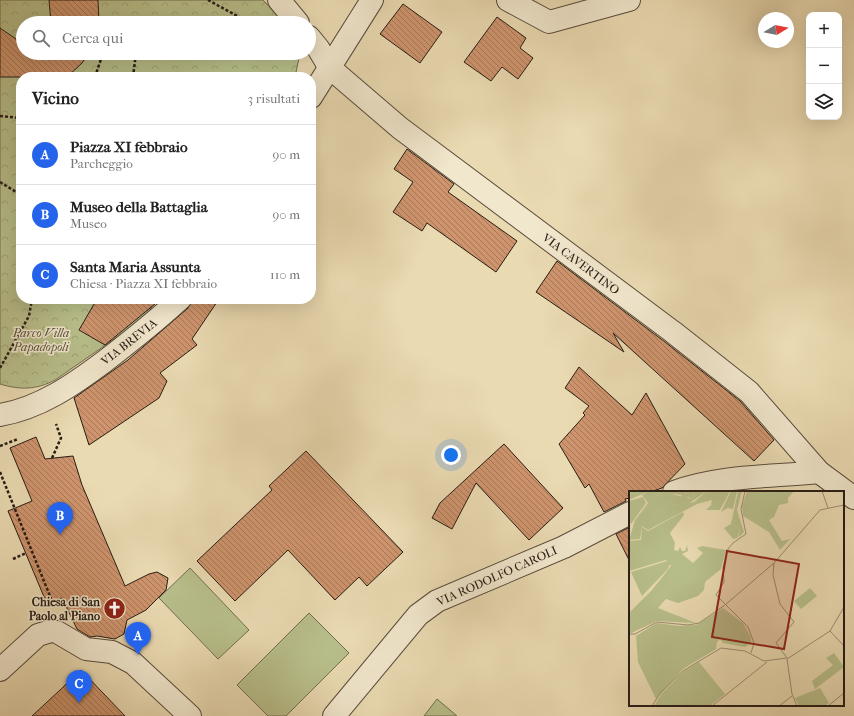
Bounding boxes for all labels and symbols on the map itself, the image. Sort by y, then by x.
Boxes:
north arrow [758,12,794,48]
street label: VIA CAVERTINO [539,230,622,297]
street label: VIA BREVIA [98,316,160,369]
park label: Parco Villa Papadopoli [12,326,70,354]
your location [441,445,461,465]
inset map [629,491,844,706]
pin: B [47,502,73,535]
street label: VIA RODOLFO CAROLI [434,543,560,609]
place label: Chiesa di San Paolo al Piano [29,595,101,623]
church icon: Chiesa di San Paolo al Piano [102,596,128,622]
pin: A [125,622,151,655]
pin: C [66,670,92,703]

